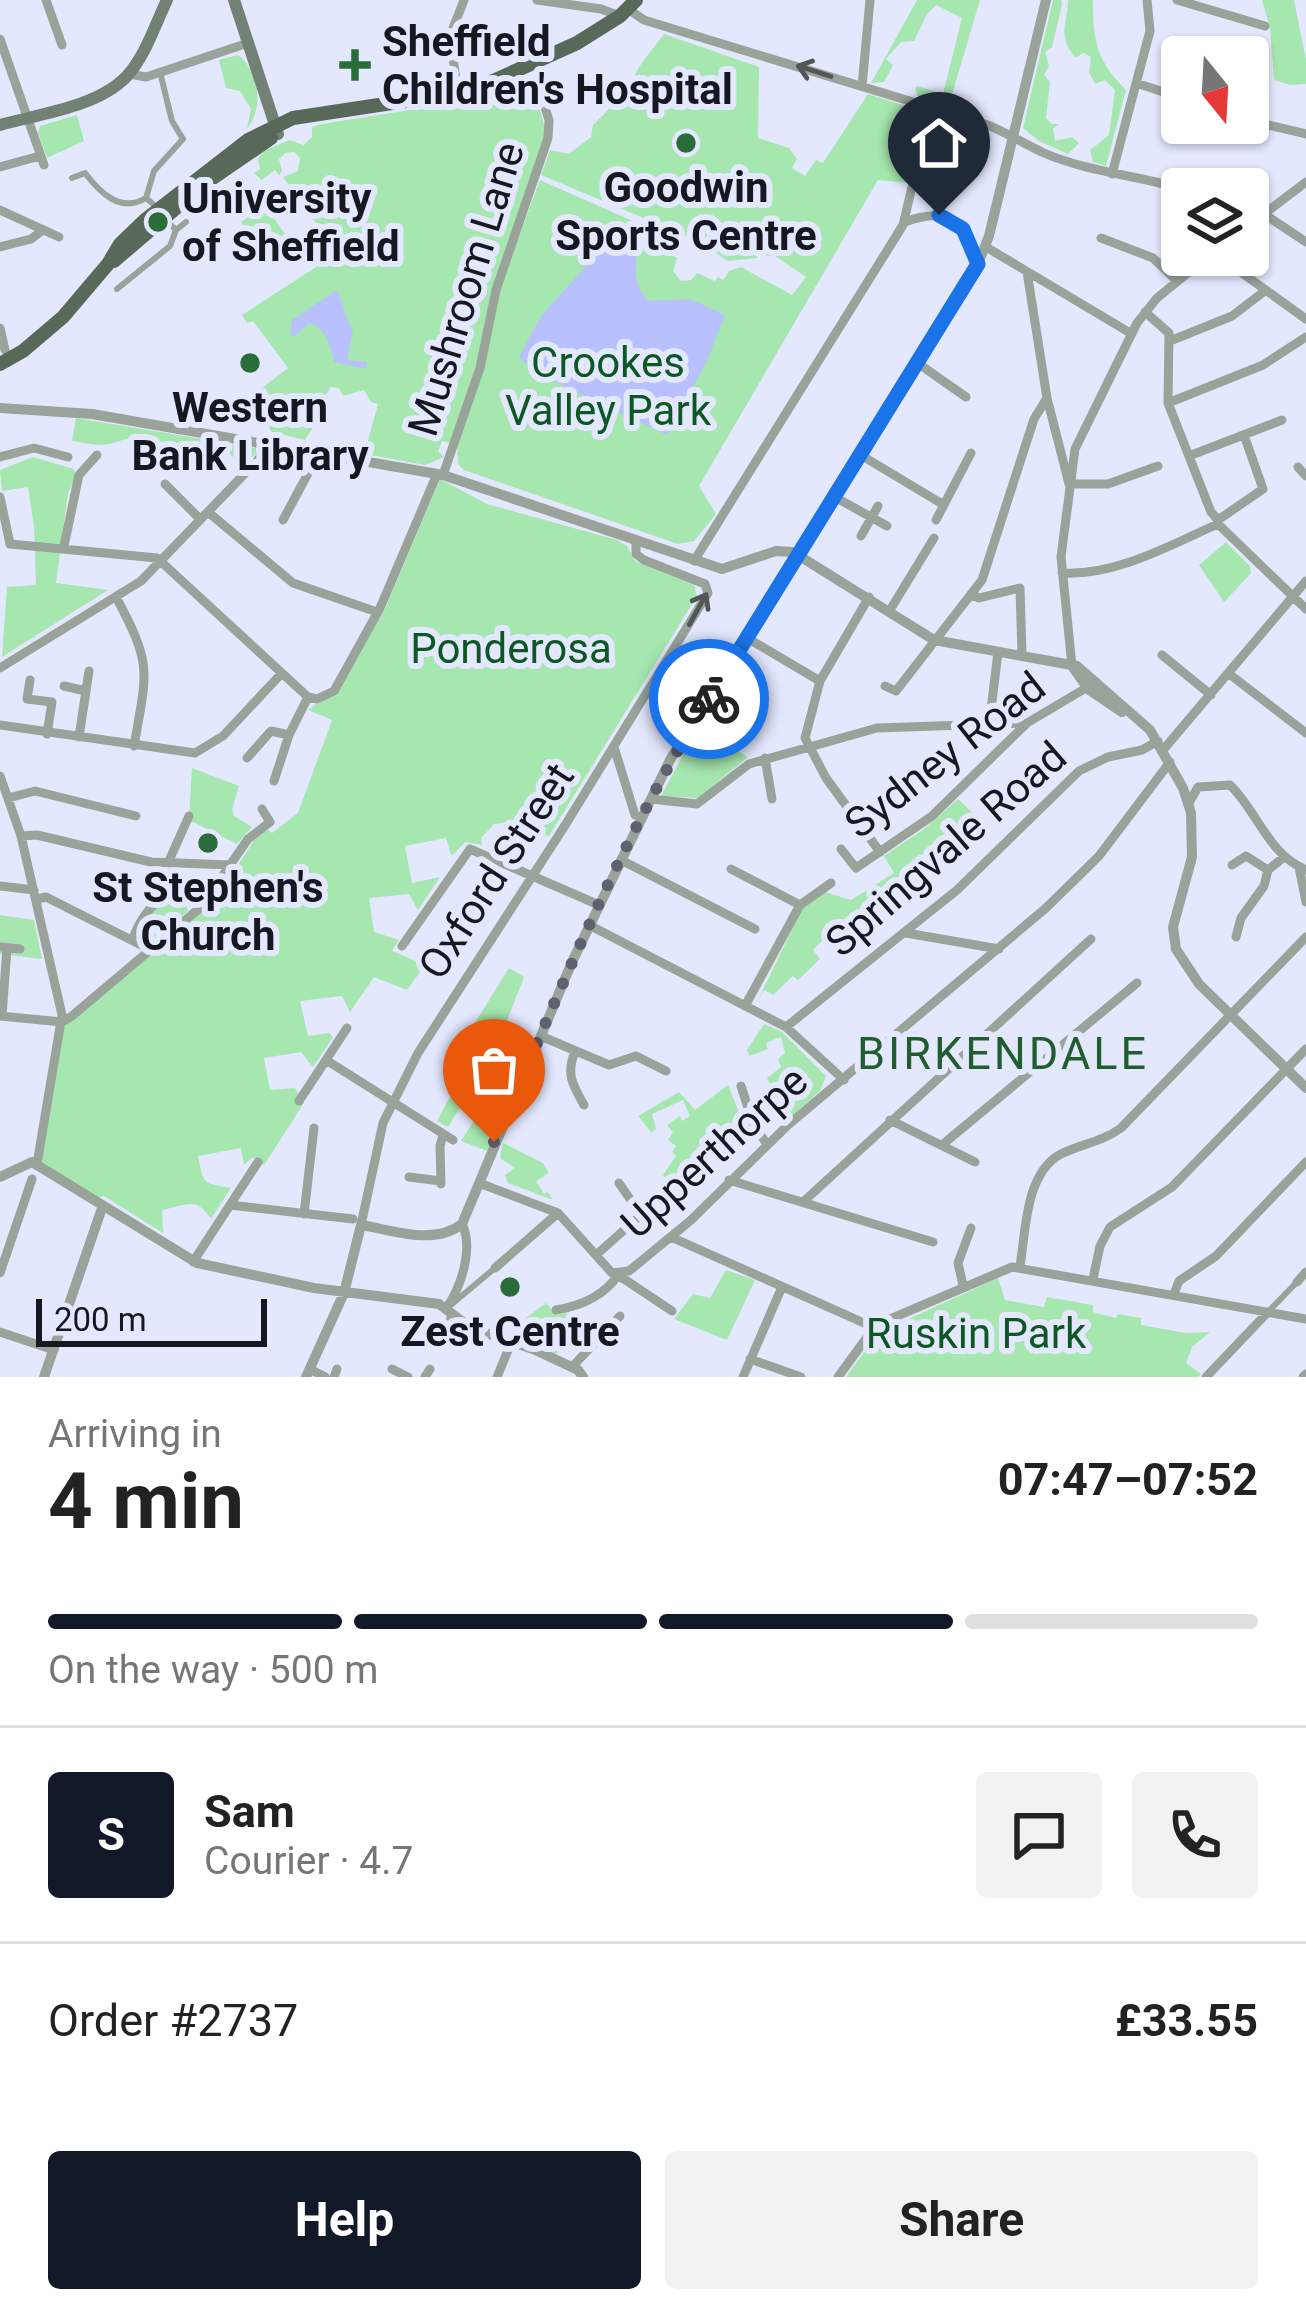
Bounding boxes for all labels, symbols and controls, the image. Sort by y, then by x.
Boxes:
place label: Sheffield Children's Hospital [382,17,733,114]
north arrow [1161,36,1269,144]
map controls [1161,36,1269,276]
marker: Sheffield Children's Hospital [339,49,371,81]
one-way arrow [796,59,834,81]
pin [888,92,990,215]
icon: home [906,110,972,176]
marker: Goodwin Sports Centre [673,130,699,156]
street label: Mushroom Lane [398,136,534,442]
place label: Goodwin Sports Centre [555,163,817,260]
button: layers [1161,168,1269,276]
place label: University of Sheffield [182,174,400,271]
marker: University of Sheffield [145,209,171,235]
park label: Crookes Valley Park [505,338,712,435]
marker: Western Bank Library [237,350,263,376]
place label: Western Bank Library [131,383,369,480]
one-way arrow [686,592,710,627]
park label: Ponderosa [410,624,612,673]
courier [649,639,769,759]
street label: Sydney Road [835,662,1055,848]
icon: bike [676,666,742,732]
street label: Springvale Road [816,731,1076,967]
street label: Oxford Street [408,754,584,988]
marker: St Stephen's Church [195,830,221,856]
place label: St Stephen's Church [92,863,324,960]
pin [443,1019,545,1142]
district label: BIRKENDALE [857,1027,1149,1080]
icon: bag [461,1037,527,1103]
street label: Upperthorpe [611,1056,817,1248]
marker: Zest Centre [497,1274,523,1300]
scale bar [36,1293,267,1346]
text: 200 m [54,1300,147,1339]
place label: Zest Centre [400,1307,620,1356]
park label: Ruskin Park [866,1309,1087,1358]
text: Arriving in [48,1411,222,1457]
text: 07:47–07:52 [998,1453,1258,1506]
text: 4 min [48,1456,244,1547]
text: On the way · 500 m [48,1647,379,1693]
button: chat [976,1772,1102,1898]
button: phone [1132,1772,1258,1898]
text: Sam [204,1785,295,1838]
text: S [97,1808,125,1861]
text: Courier · 4.7 [204,1838,413,1884]
text: Order #2737 [48,1994,298,2047]
text: £33.55 [1115,1994,1258,2047]
button: Help [48,2151,641,2289]
button: Share [665,2151,1258,2289]

